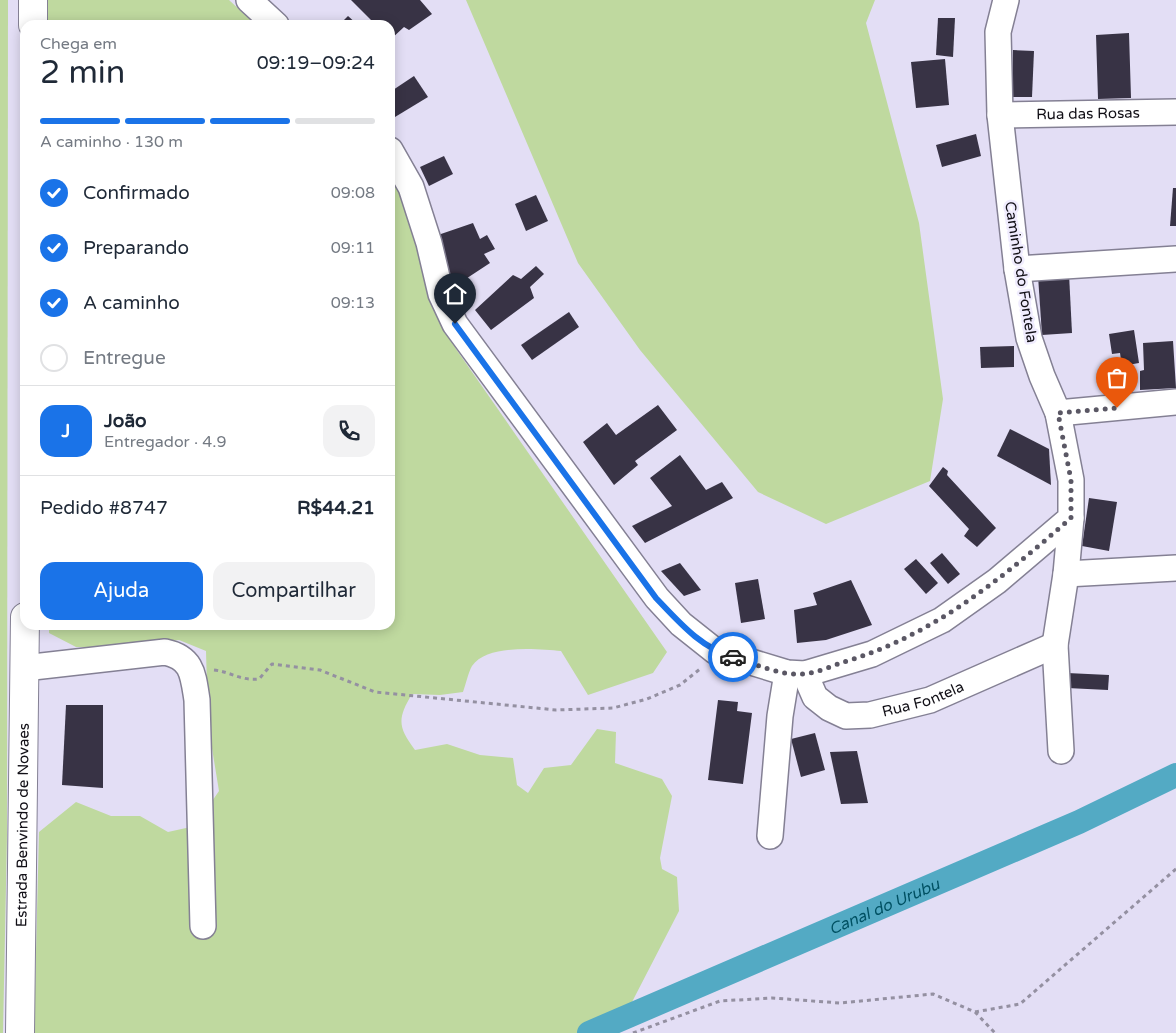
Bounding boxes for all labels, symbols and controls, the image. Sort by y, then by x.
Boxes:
text: Chega em [40,34,117,54]
text: 09:19–09:24 [257,52,375,74]
text: 2 min [40,54,125,92]
street label: Rua das Rosas [1036,104,1140,123]
text: A caminho · 130 m [40,132,183,152]
icon: check [40,179,68,207]
text: Confirmado [83,182,190,204]
text: 09:08 [331,183,375,203]
street label: Caminho do Fontela [1001,200,1041,344]
icon: check [40,234,68,262]
text: Preparando [83,237,189,259]
text: 09:11 [331,238,375,258]
pin [434,273,476,324]
icon: home [441,280,469,308]
icon: check [40,289,68,317]
text: A caminho [83,292,180,314]
text: 09:13 [331,293,375,313]
text: Entregue [83,347,166,369]
pin [1096,357,1138,408]
icon: bag [1103,364,1131,392]
button: phone [323,405,375,457]
text: João [104,410,147,432]
text: J [62,420,70,442]
text: Entregador · 4.9 [104,432,226,452]
text: Pedido #8747 [40,497,168,519]
text: R$44.21 [297,497,375,519]
button: Ajuda [40,562,203,620]
button: Compartilhar [213,562,375,620]
courier [708,632,758,682]
icon: car [719,643,747,671]
street label: Rua Fontela [880,677,967,721]
street label: Estrada Benvindo de Novaes [12,723,33,927]
water label: Canal do Urubu [826,874,944,940]

